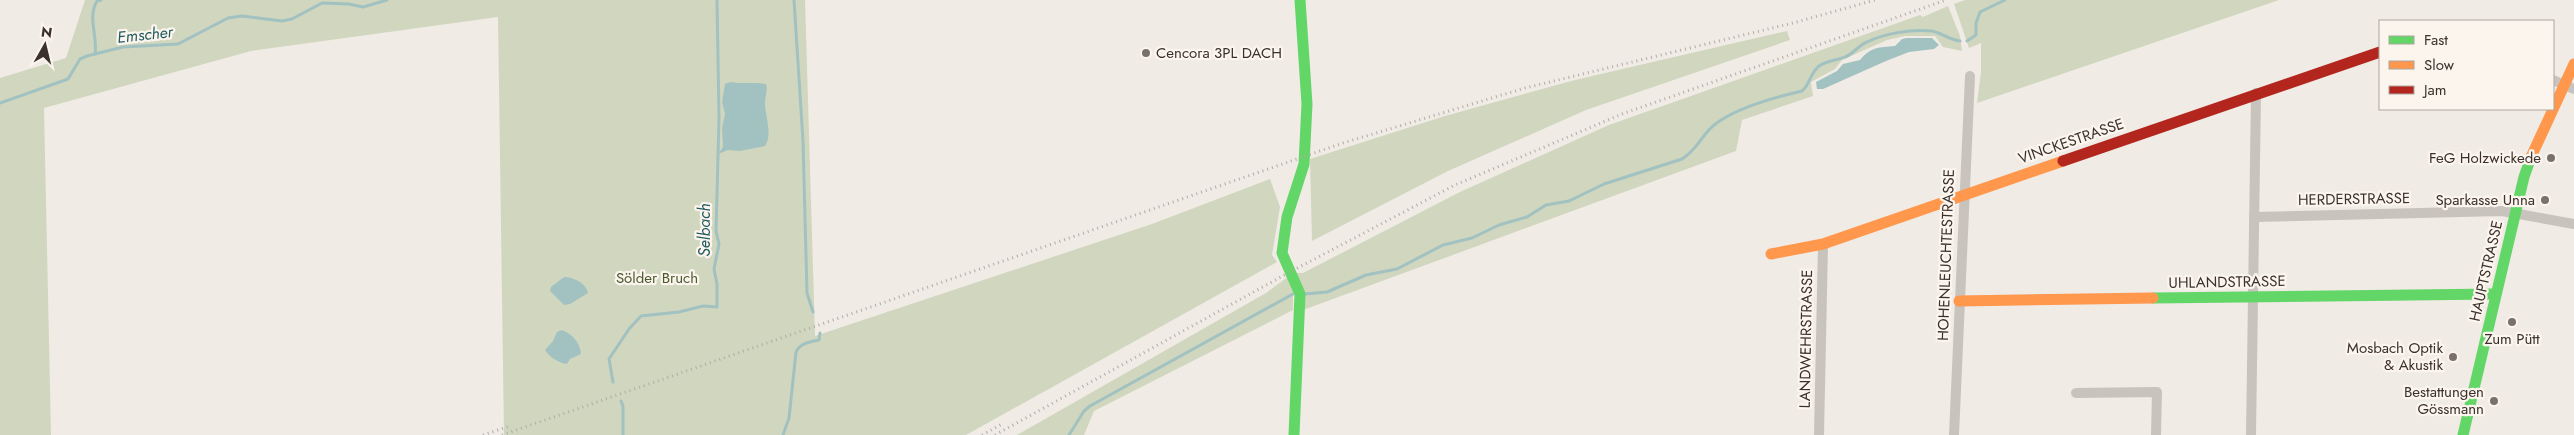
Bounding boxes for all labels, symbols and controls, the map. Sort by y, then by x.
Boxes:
north arrow [20,20,70,70]
water label: Emscher [116,20,176,49]
legend [2379,20,2554,110]
text: N [40,21,54,43]
text: Fast [2424,29,2448,51]
place label: Cencora 3PL DACH [1156,42,1282,64]
marker: Cencora 3PL DACH [1140,47,1152,59]
text: Slow [2424,54,2455,76]
text: Jam [2422,79,2447,101]
street label: VINCKESTRASSE [2015,113,2127,169]
place label: FeG Holzwickede [2429,147,2541,169]
marker: FeG Holzwickede [2545,152,2557,164]
street label: HOHENLEUCHTESTRASSE [1932,169,1960,341]
street label: HERDERSTRASSE [2298,187,2410,211]
place label: Sparkasse Unna [2435,189,2535,211]
marker: Sparkasse Unna [2539,194,2551,206]
water label: Selbach [693,203,716,257]
street label: HAUPTSTRASSE [2464,218,2508,324]
park label: Sölder Bruch [616,267,698,289]
street label: LANDWEHRSTRASSE [1794,269,1818,409]
street label: UHLANDSTRASSE [2168,270,2286,294]
marker: Zum Pütt [2506,316,2518,328]
place label: Zum Pütt [2484,328,2540,350]
place label: Mosbach Optik & Akustik [2347,337,2443,376]
marker: Mosbach Optik & Akustik [2447,351,2459,363]
place label: Bestattungen Gössmann [2404,381,2484,420]
marker: Bestattungen Gössmann [2488,395,2500,407]

